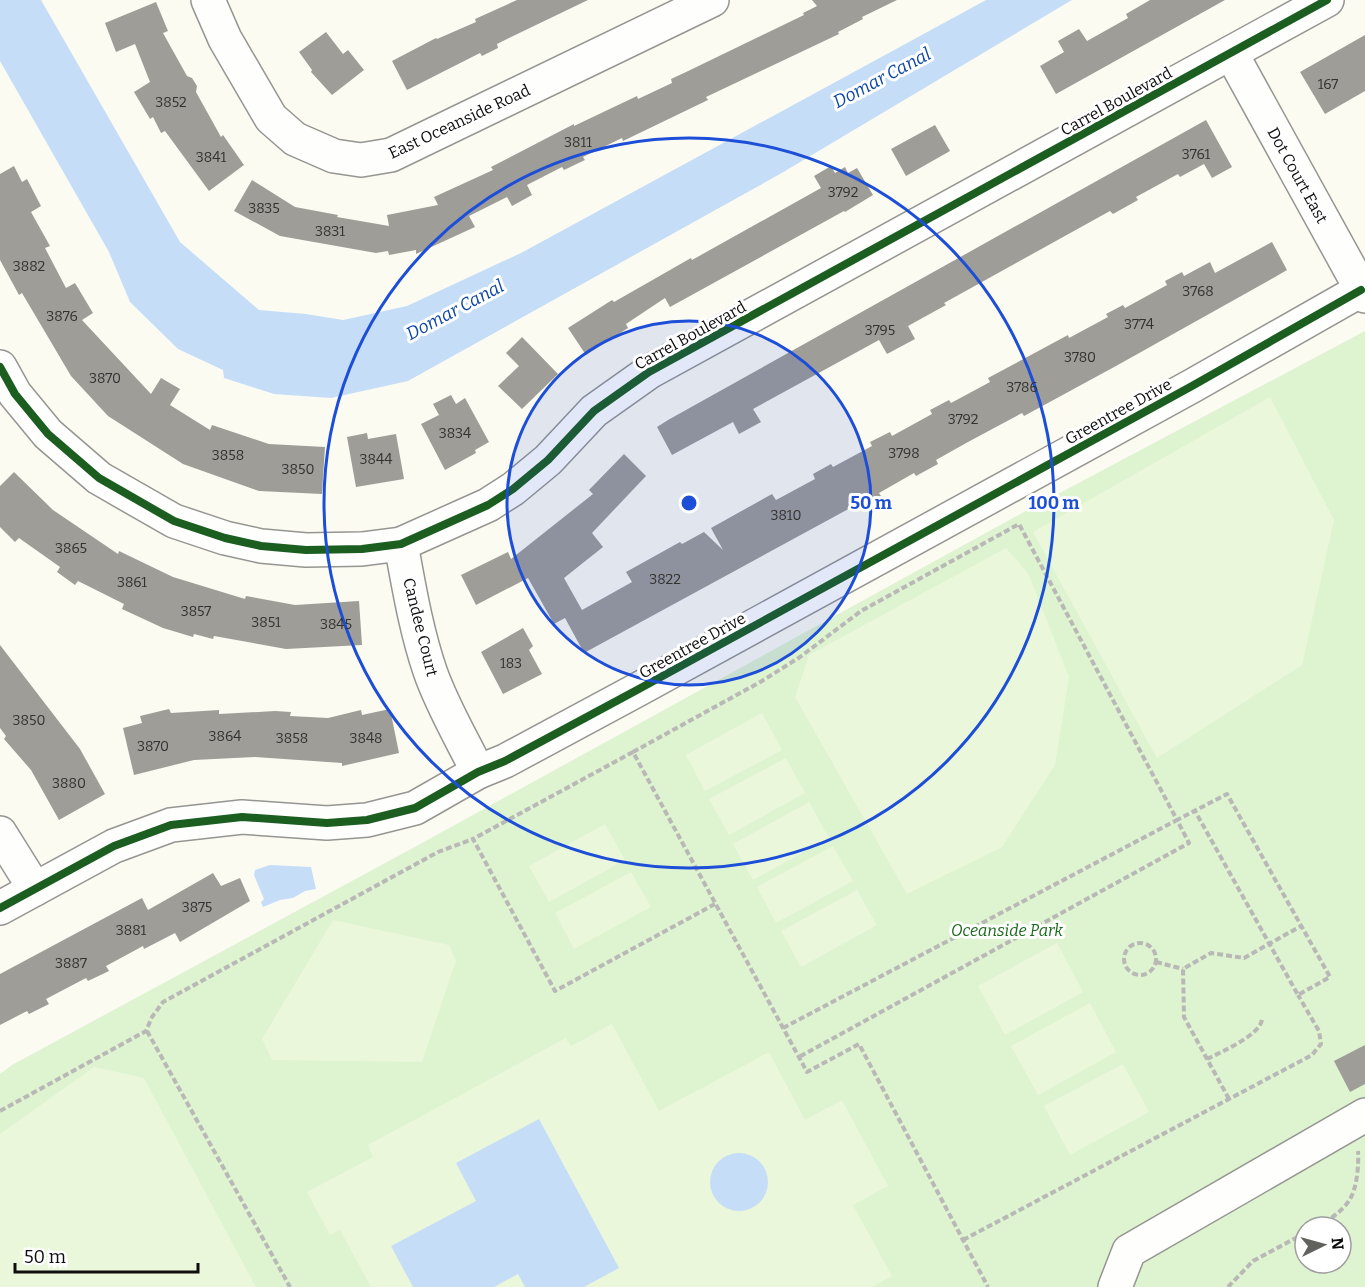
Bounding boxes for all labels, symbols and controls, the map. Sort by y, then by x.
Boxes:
water label: Domar Canal [829,43,935,113]
street label: Carrel Boulevard [1057,63,1176,140]
house number: 167 [1318,76,1338,93]
street label: East Oceanside Road [385,80,533,163]
house number: 3852 [155,94,187,111]
street label: Dot Court East [1263,124,1332,227]
house number: 3811 [564,134,592,151]
house number: 3761 [1182,146,1211,163]
house number: 3841 [196,149,226,166]
house number: 3792 [828,184,858,201]
house number: 3835 [248,200,280,217]
house number: 3831 [315,223,345,240]
house number: 3882 [13,258,45,275]
water label: Domar Canal [402,275,508,345]
house number: 3768 [1182,283,1214,300]
street label: Carrel Boulevard [631,297,750,374]
house number: 3876 [46,308,78,325]
house number: 3774 [1124,316,1154,333]
house number: 3795 [865,322,895,339]
house number: 3780 [1064,349,1096,366]
house number: 3870 [89,370,121,387]
street label: Greentree Drive [1062,374,1175,449]
house number: 3786 [1006,379,1038,396]
house number: 3792 [948,411,978,428]
house number: 3834 [439,425,471,442]
house number: 3798 [888,445,920,462]
house number: 3858 [212,447,244,464]
house number: 3844 [360,451,392,468]
house number: 3850 [282,461,314,478]
text: 50 m [850,492,892,514]
text: 100 m [1028,492,1080,514]
centre of rings [679,493,699,513]
house number: 3810 [770,507,802,524]
house number: 3865 [55,540,87,557]
house number: 3822 [649,571,681,588]
house number: 3861 [117,574,147,591]
street label: Candee Court [399,576,442,679]
house number: 3857 [181,603,211,620]
street label: Greentree Drive [636,608,749,683]
house number: 3851 [251,614,281,631]
house number: 3845 [320,616,352,633]
house number: 183 [500,655,522,672]
house number: 3850 [13,712,45,729]
house number: 3864 [209,728,241,745]
house number: 3858 [276,730,308,747]
house number: 3848 [350,730,382,747]
house number: 3870 [137,738,169,755]
house number: 3880 [52,775,86,792]
house number: 3875 [182,899,212,916]
park label: Oceanside Park [951,921,1063,940]
house number: 3881 [116,922,147,939]
house number: 3887 [55,955,87,972]
north arrow [1293,1215,1353,1275]
scale bar [15,1236,198,1274]
text: N [1327,1237,1347,1251]
text: 50 m [24,1246,66,1268]

